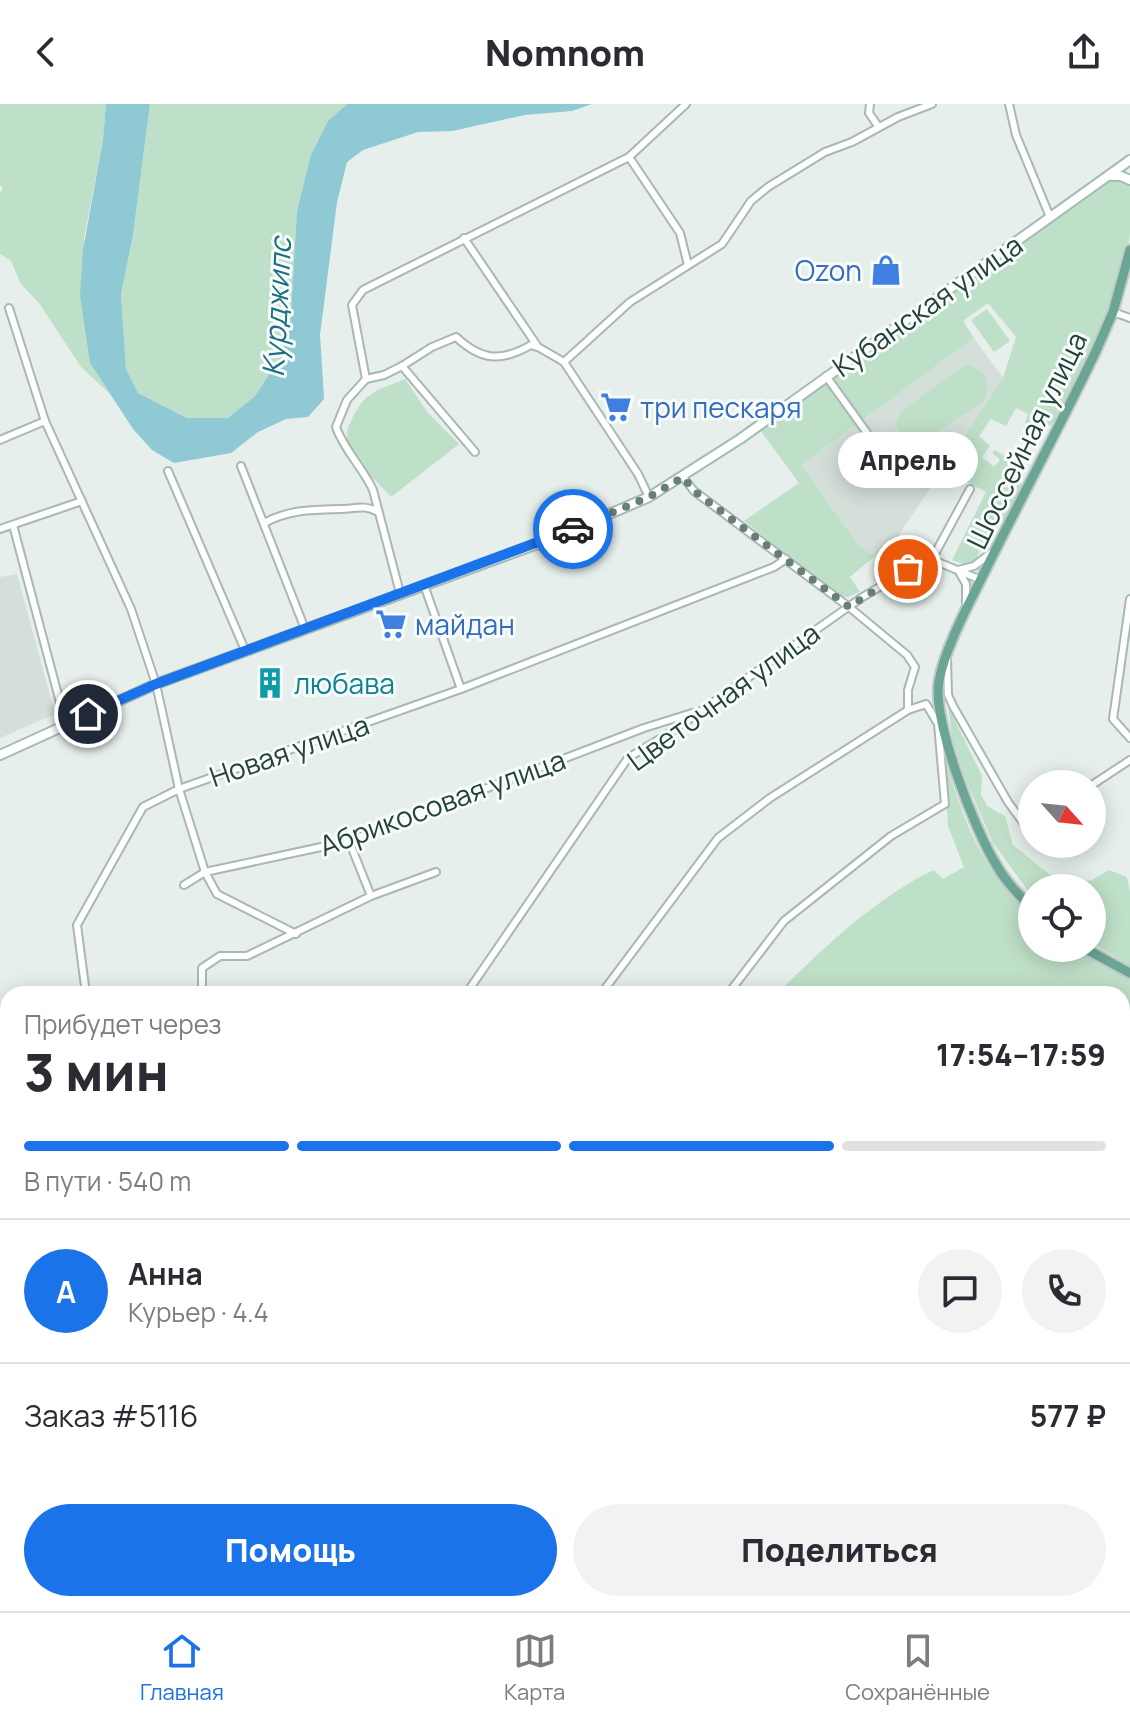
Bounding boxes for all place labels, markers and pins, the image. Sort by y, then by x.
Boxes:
place label: Ozon [795,251,862,289]
shop icon: Ozon [869,253,903,287]
place label: три пескаря [640,388,802,426]
supermarket icon: три пескаря [599,390,633,424]
callout: Апрель [838,433,978,489]
pin [874,535,942,603]
place label: майдан [415,605,515,643]
supermarket icon: майдан [374,607,408,641]
place label: любава [294,664,395,702]
building icon: любава [253,666,287,700]
pin [54,680,122,748]

